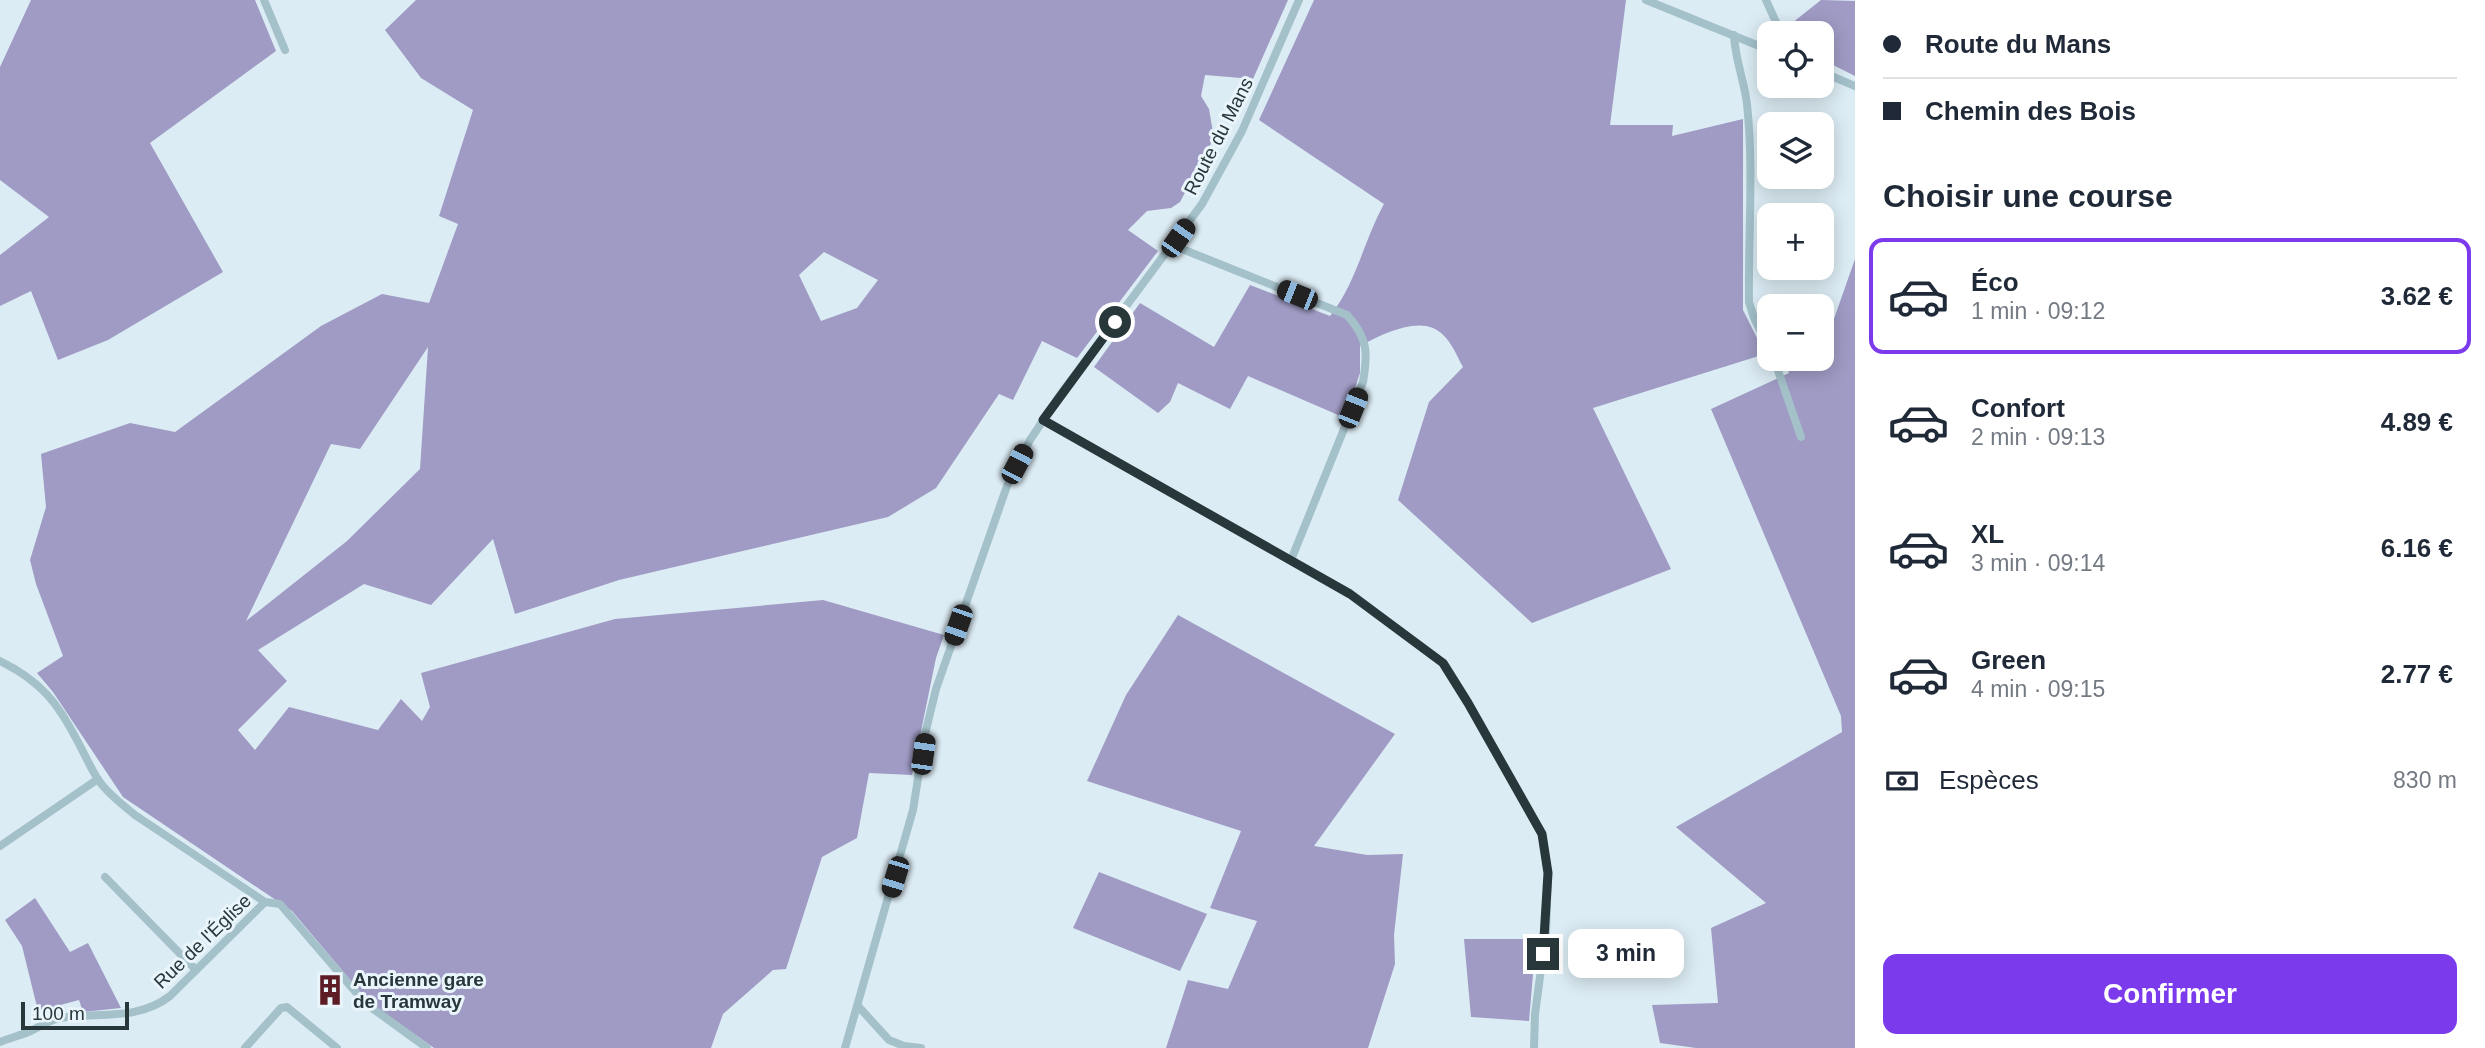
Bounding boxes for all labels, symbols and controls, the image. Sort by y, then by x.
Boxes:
map controls [1757,21,1834,371]
button: locate [1757,21,1834,98]
text: Route du Mans [1925,29,2111,59]
street label: Route du Mans [1180,74,1257,198]
text: Chemin des Bois [1925,96,2136,126]
button: layers [1757,112,1834,189]
text: Choisir une course [1883,178,2173,214]
button: + [1757,203,1834,280]
car [1158,215,1199,261]
icon: car [1887,265,1950,328]
text: Éco [1971,267,2019,297]
car [1274,277,1321,313]
text: 3.62 € [2381,281,2453,311]
button: − [1757,294,1834,371]
text: 1 min · 09:12 [1971,298,2105,324]
route start [1099,306,1131,338]
car [1336,385,1371,431]
icon: car [1887,391,1950,454]
text: Confort [1971,393,2065,423]
text: 4.89 € [2381,407,2453,437]
text: 2 min · 09:13 [1971,424,2105,450]
car [998,441,1037,487]
icon: car [1887,517,1950,580]
text: XL [1971,519,2004,549]
text: 6.16 € [2381,533,2453,563]
text: 3 min · 09:14 [1971,550,2105,576]
car [942,602,975,648]
icon: car [1887,643,1950,706]
text: Green [1971,645,2046,675]
text: 2.77 € [2381,659,2453,689]
text: 4 min · 09:15 [1971,676,2105,702]
car [910,732,937,776]
icon: cash [1883,762,1921,800]
text: Espèces [1939,765,2039,795]
text: 830 m [2393,767,2457,793]
car [879,854,912,900]
street label: Rue de l'Église [150,890,255,993]
callout: 3 min [1568,930,1683,978]
route end [1527,938,1559,970]
text: 3 min [1596,940,1656,966]
button: Confirmer [1883,954,2457,1034]
place label: Ancienne gare de Tramway [353,969,484,1012]
building icon: Ancienne gare de Tramway [313,973,347,1007]
scale bar [21,999,130,1031]
text: 100 m [32,1003,85,1024]

